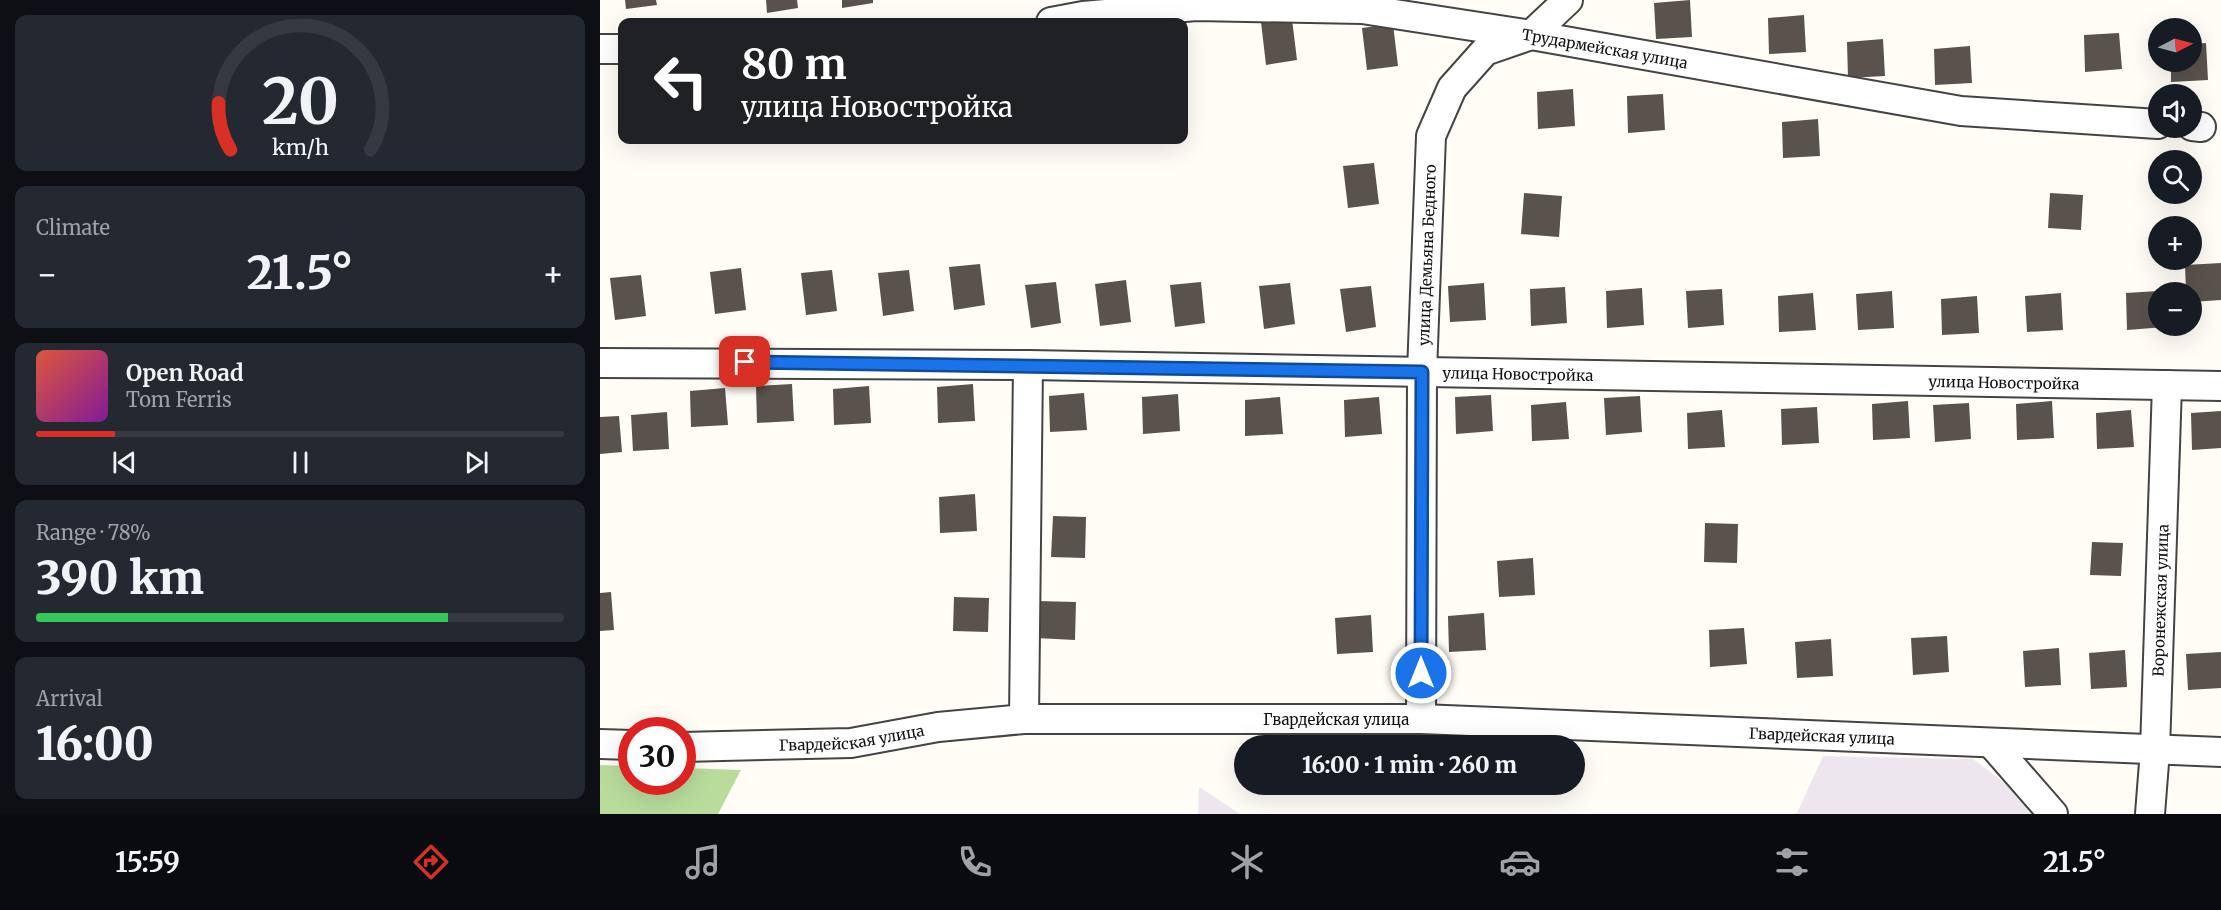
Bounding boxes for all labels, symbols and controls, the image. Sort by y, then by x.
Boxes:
north arrow [2148,18,2202,72]
map controls [2148,18,2202,336]
street label: Трудармейская улица [1521,24,1689,72]
text: 80 m [741,38,847,90]
icon: left [642,42,720,120]
text: 20 [261,63,339,141]
button: sound [2148,84,2202,138]
text: улица Новостройка [741,90,1013,124]
text: km/h [272,134,328,161]
button: search [2148,150,2202,204]
street label: улица Демьяна Бедного [1414,164,1439,346]
text: Climate [36,215,110,240]
button: + [2148,216,2202,270]
text: 21.5° [247,245,353,301]
text: − [36,254,58,295]
text: + [542,254,564,295]
button: − [2148,282,2202,336]
pin [719,336,770,387]
icon: arrive [728,345,761,378]
text: Open Road [126,359,244,387]
street label: улица Новостройка [1442,363,1594,384]
street label: улица Новостройка [1928,371,2080,393]
text: Tom Ferris [126,387,232,412]
icon: previous [108,446,141,479]
icon: pause [284,446,317,479]
icon: next [460,446,493,479]
text: Range · 78% [36,520,151,545]
street label: Воронежская улица [2148,524,2172,677]
text: 390 km [36,550,204,606]
position arrow [1389,641,1453,705]
text: Arrival [36,686,103,711]
street label: Гвардейская улица [1263,710,1409,729]
text: 16:00 [36,716,154,772]
speed limit sign: 30 [618,717,696,795]
street label: Гвардейская улица [779,720,926,754]
street label: Гвардейская улица [1748,723,1895,748]
text: 16:00 · 1 min · 260 m [1302,751,1517,779]
icon: directions [410,841,452,883]
icon: music [682,841,724,883]
icon: phone [954,841,996,883]
icon: climate [1226,841,1268,883]
icon: car [1499,841,1541,883]
icon: filters [1771,841,1813,883]
text: 15:59 [115,845,180,879]
text: 21.5° [2043,845,2106,879]

